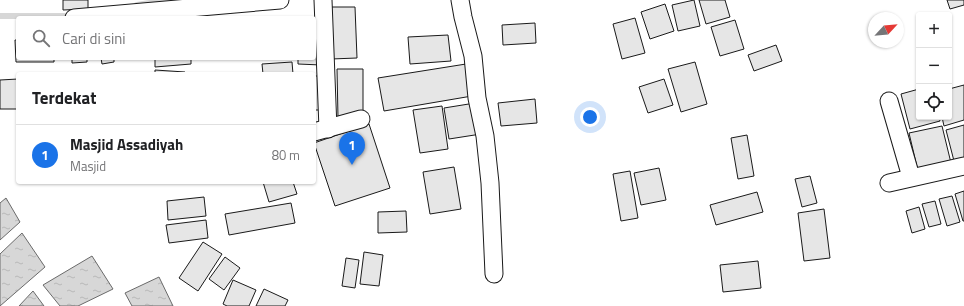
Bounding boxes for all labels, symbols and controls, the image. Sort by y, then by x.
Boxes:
north arrow [868,12,904,48]
map controls [916,12,952,120]
button: + [916,12,952,48]
search box [16,16,316,60]
icon: search [30,27,52,49]
text: Cari di sini [62,27,126,50]
button: − [916,48,952,84]
button: locate [916,84,952,120]
text: Terdekat [32,85,96,111]
your location [580,107,600,127]
pin: 1 [339,132,365,165]
text: Masjid Assadiyah [70,133,183,156]
text: 1 [41,145,49,165]
text: 80 m [272,145,300,165]
text: Masjid [70,156,106,176]

